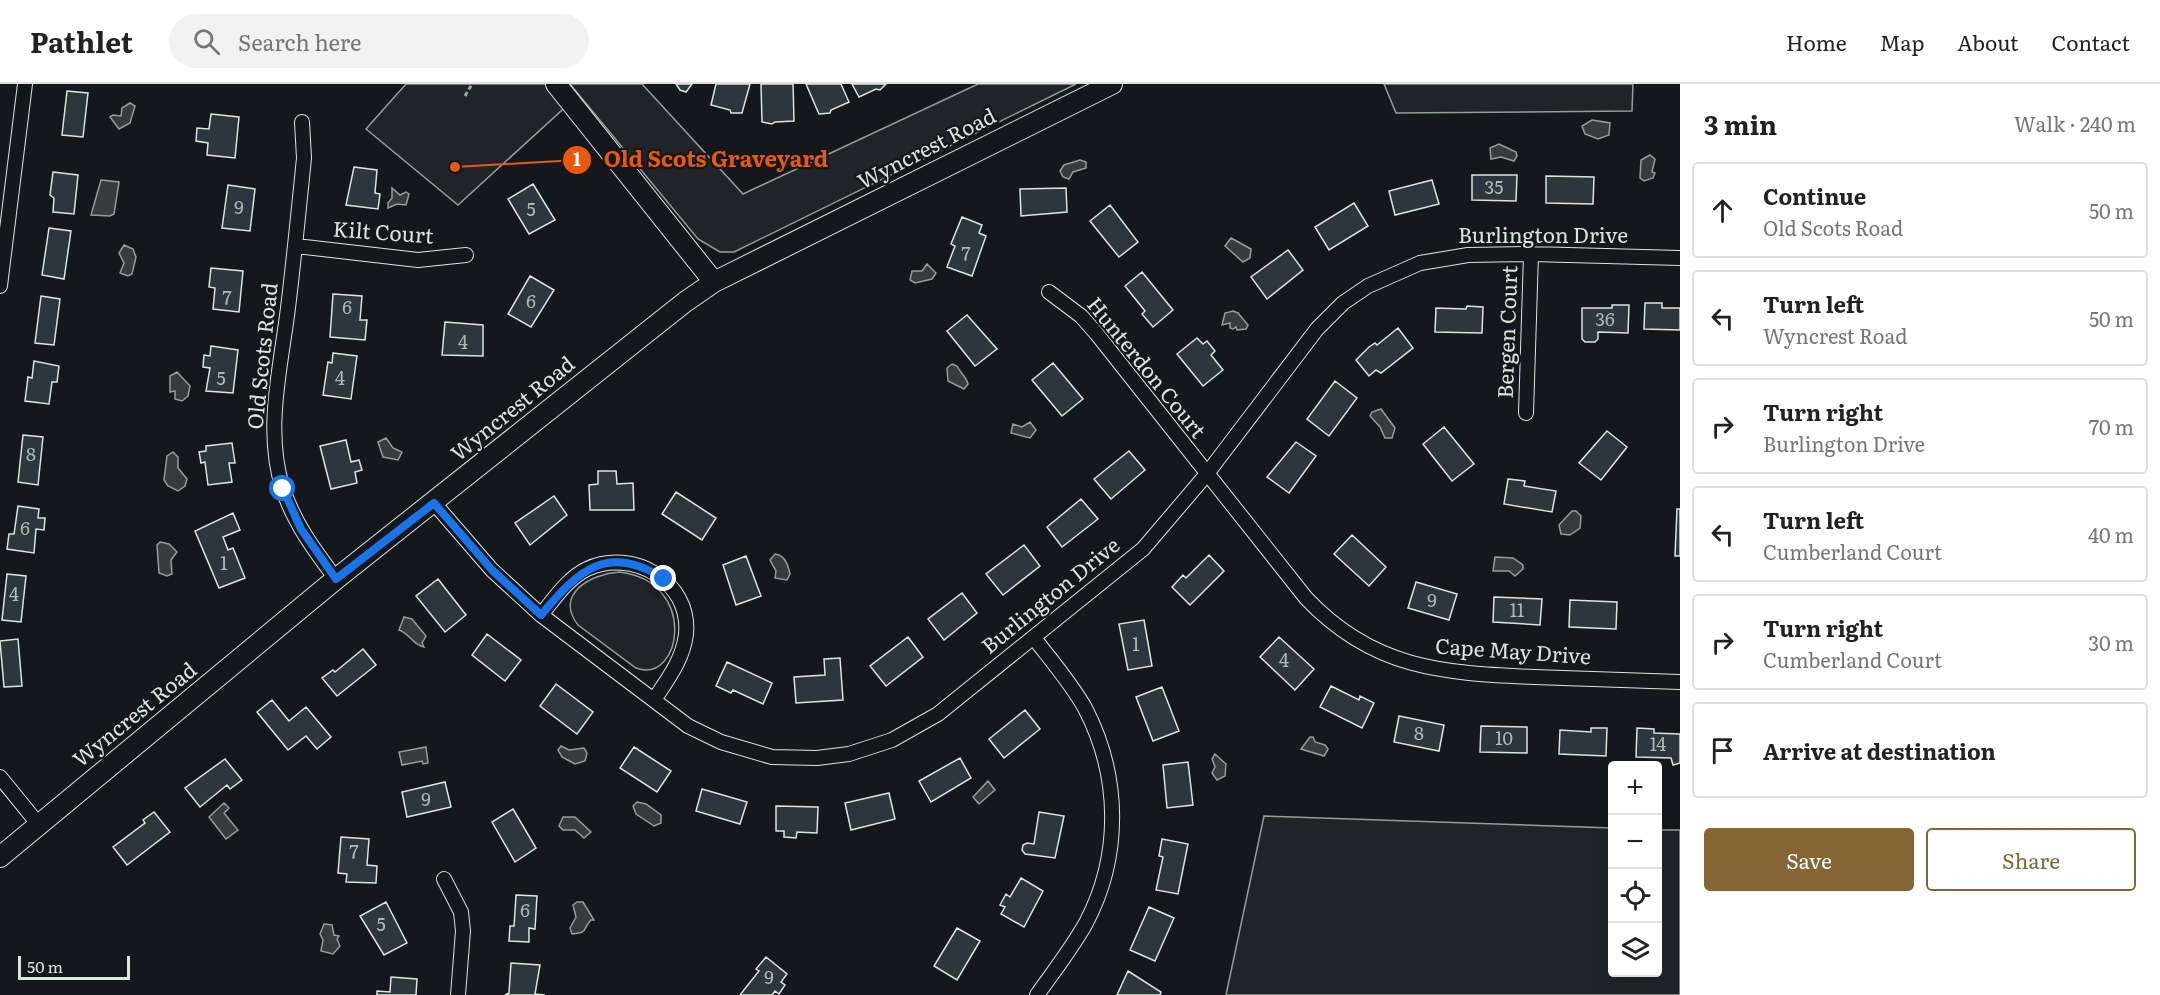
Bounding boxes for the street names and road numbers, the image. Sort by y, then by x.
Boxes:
street label: Wyncrest Road [851,98,1001,195]
street label: Kilt Court [332,212,435,250]
street label: Burlington Drive [1458,218,1628,249]
street label: Bergen Court [1488,264,1523,399]
street label: Old Scots Road [237,281,284,431]
street label: Hunterdon Court [1081,289,1215,444]
street label: Wyncrest Road [443,347,580,467]
street label: Burlington Drive [974,528,1125,660]
street label: Cape May Drive [1434,629,1592,670]
street label: Wyncrest Road [65,653,202,773]

